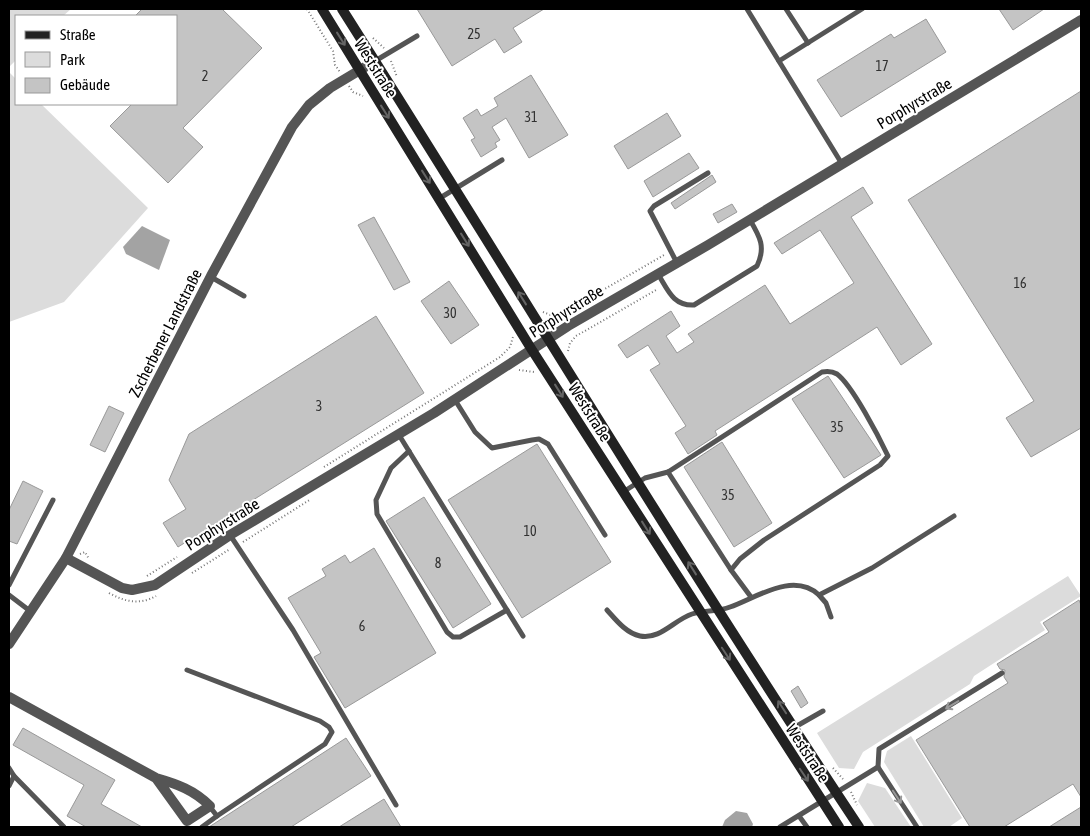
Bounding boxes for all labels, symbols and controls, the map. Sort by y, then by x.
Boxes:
legend [15,15,178,105]
text: Straße [60,26,96,43]
house number: 25 [467,26,481,42]
one-way arrow [336,32,346,46]
street label: Weststraße [351,35,401,101]
text: Park [60,51,85,68]
house number: 17 [875,58,889,74]
house number: 2 [202,68,208,84]
street label: Porphyrstraße [874,74,955,133]
text: Gebäude [60,76,110,93]
one-way arrow [381,104,391,118]
house number: 31 [524,109,538,125]
one-way arrow [421,170,431,184]
one-way arrow [460,232,470,246]
street label: Zscherbener Landstraße [125,266,205,400]
house number: 16 [1013,275,1027,291]
street label: Porphyrstraße [526,281,607,342]
one-way arrow [516,292,526,306]
house number: 30 [443,305,457,321]
street label: Weststraße [565,379,615,445]
one-way arrow [554,383,564,397]
house number: 3 [316,398,322,414]
house number: 35 [830,419,844,435]
house number: 35 [721,487,735,503]
street label: Porphyrstraße [182,494,263,555]
one-way arrow [641,520,651,534]
house number: 10 [523,523,537,539]
house number: 8 [435,555,442,571]
one-way arrow [687,562,697,576]
house number: 6 [359,618,366,634]
one-way arrow [721,647,732,661]
one-way arrow [946,700,960,710]
one-way arrow [777,701,787,715]
street label: Weststraße [783,721,833,785]
one-way arrow [799,768,809,782]
one-way arrow [892,790,902,804]

